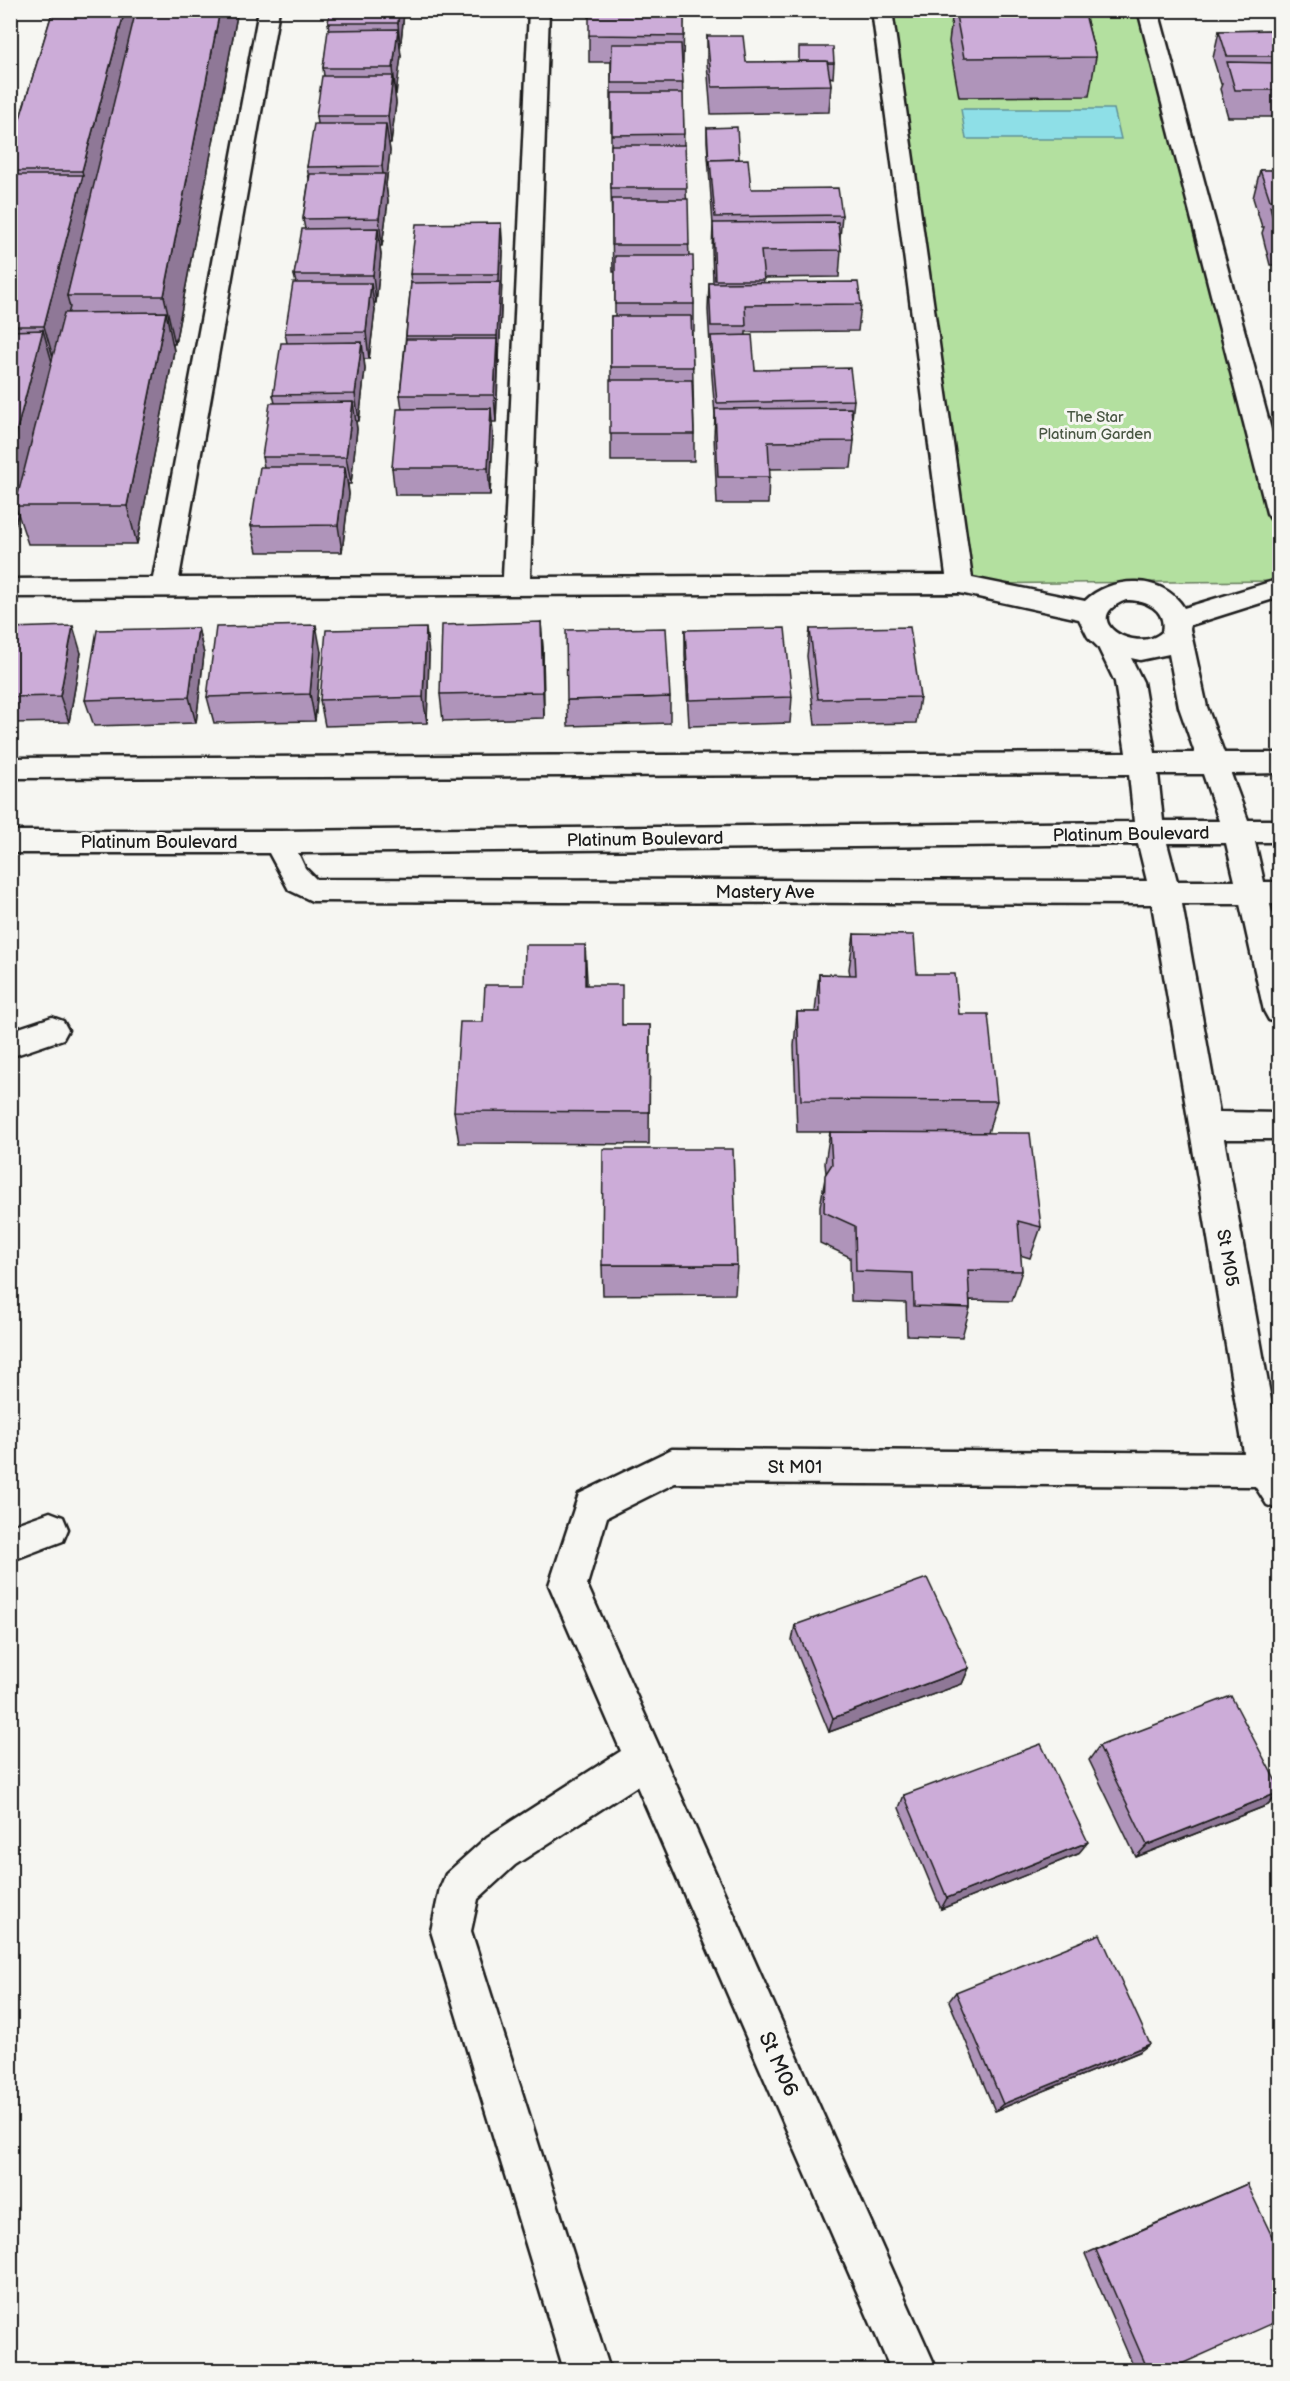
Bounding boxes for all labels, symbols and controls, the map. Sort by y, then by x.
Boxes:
park label: The Star Platinum Garden [1038,408,1152,444]
street label: Platinum Boulevard [1052,823,1210,846]
street label: Platinum Boulevard [566,828,724,851]
street label: Platinum Boulevard [81,832,237,853]
street label: Mastery Ave [715,882,815,903]
street label: St M05 [1212,1228,1243,1288]
street label: St M01 [768,1457,822,1478]
street label: St M06 [753,2028,804,2101]

